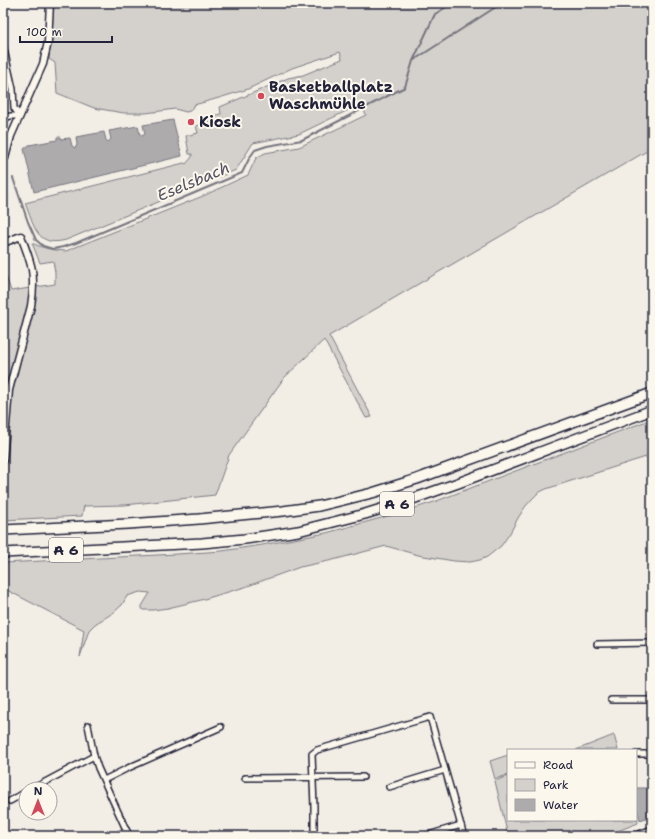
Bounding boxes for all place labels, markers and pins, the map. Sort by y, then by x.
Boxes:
place label: Basketballplatz Waschmühle [269,77,393,114]
marker: Basketballplatz Waschmühle [256,91,266,101]
place label: Kiosk [199,112,241,132]
marker: Kiosk [186,117,196,127]

